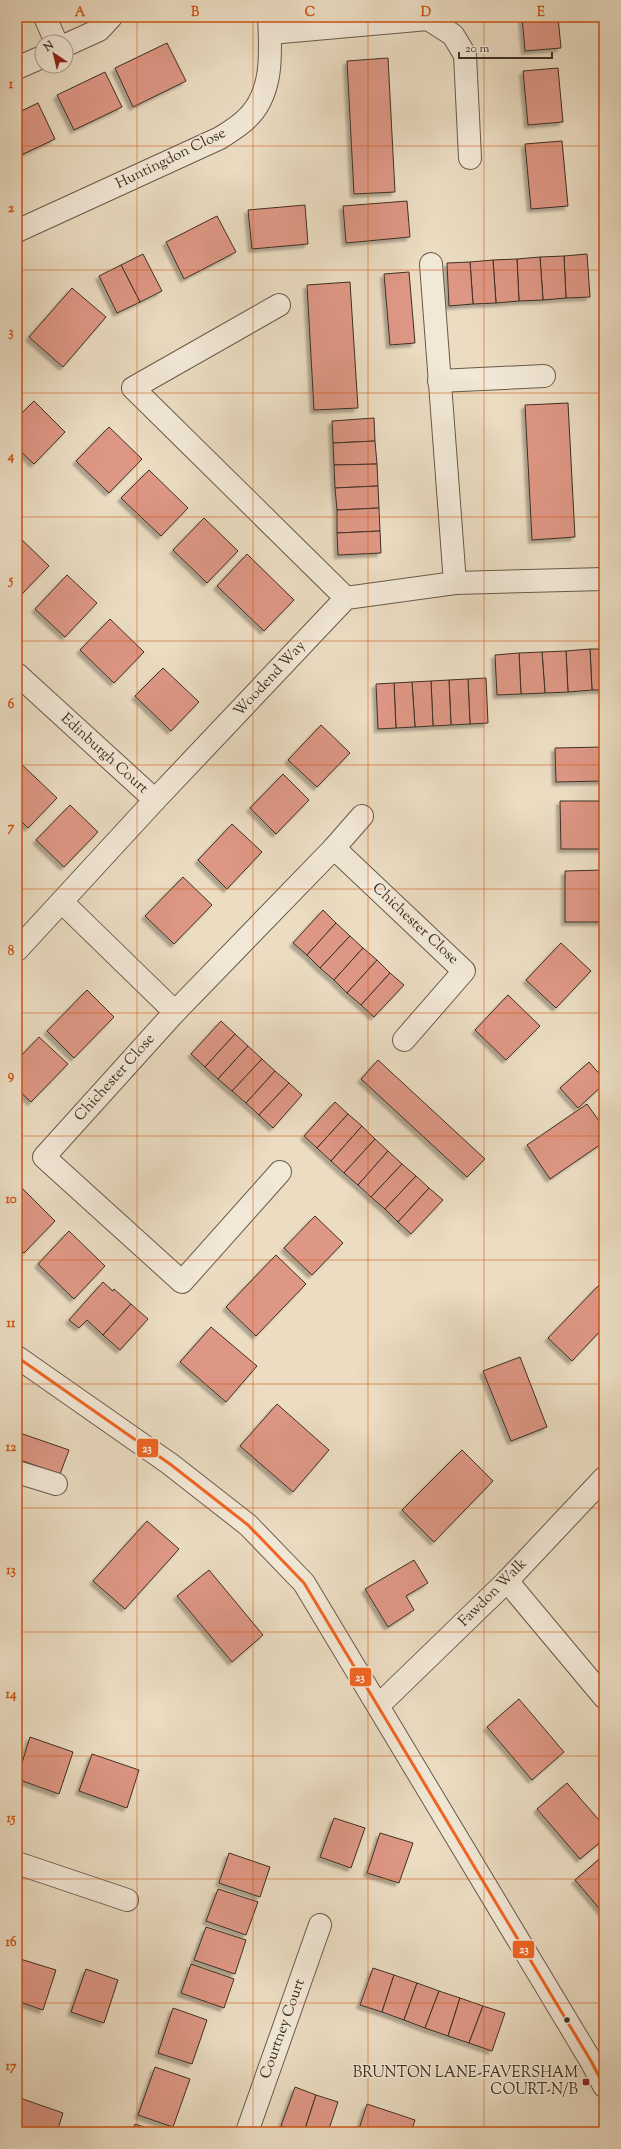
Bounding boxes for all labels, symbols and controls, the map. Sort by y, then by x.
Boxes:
text: A [75,4,86,22]
text: B [191,4,200,22]
text: C [305,4,315,22]
text: D [421,4,431,22]
text: E [537,4,545,22]
north arrow [34,34,74,74]
scale bar [459,34,552,60]
text: N [40,37,57,56]
text: 20 m [465,40,490,58]
text: 1 [9,76,14,94]
street label: Huntingdon Close [112,123,230,195]
text: 2 [8,200,15,218]
text: 3 [8,324,14,342]
text: 4 [7,448,15,466]
text: 5 [8,572,14,590]
street label: Woodend Way [229,636,311,722]
text: 6 [8,696,15,714]
street label: Edinburgh Court [56,709,152,799]
text: 7 [8,819,15,837]
street label: Chichester Close [367,878,463,970]
text: 8 [8,943,15,961]
street label: Chichester Close [70,1030,160,1126]
text: 9 [8,1067,15,1085]
text: 10 [5,1191,17,1209]
text: 11 [7,1315,16,1333]
line badge: 23 [136,1438,159,1458]
text: 12 [6,1439,17,1457]
text: 23 [142,1441,152,1457]
street label: Fawdon Walk [454,1554,532,1632]
text: 13 [6,1562,16,1580]
line badge: 23 [349,1667,372,1687]
text: 23 [355,1670,365,1686]
text: 14 [6,1686,17,1704]
text: 15 [7,1810,16,1828]
text: 16 [6,1934,17,1952]
line badge: 23 [512,1940,535,1959]
text: 23 [519,1942,529,1958]
street label: Courtney Court [255,1976,311,2082]
unlabelled marker [562,2015,572,2025]
text: 17 [6,2058,17,2076]
place label: BRUNTON LANE-FAVERSHAM COURT-N/B [353,2063,579,2101]
marker: BRUNTON LANE-FAVERSHAM COURT-N/B [581,2077,591,2087]

